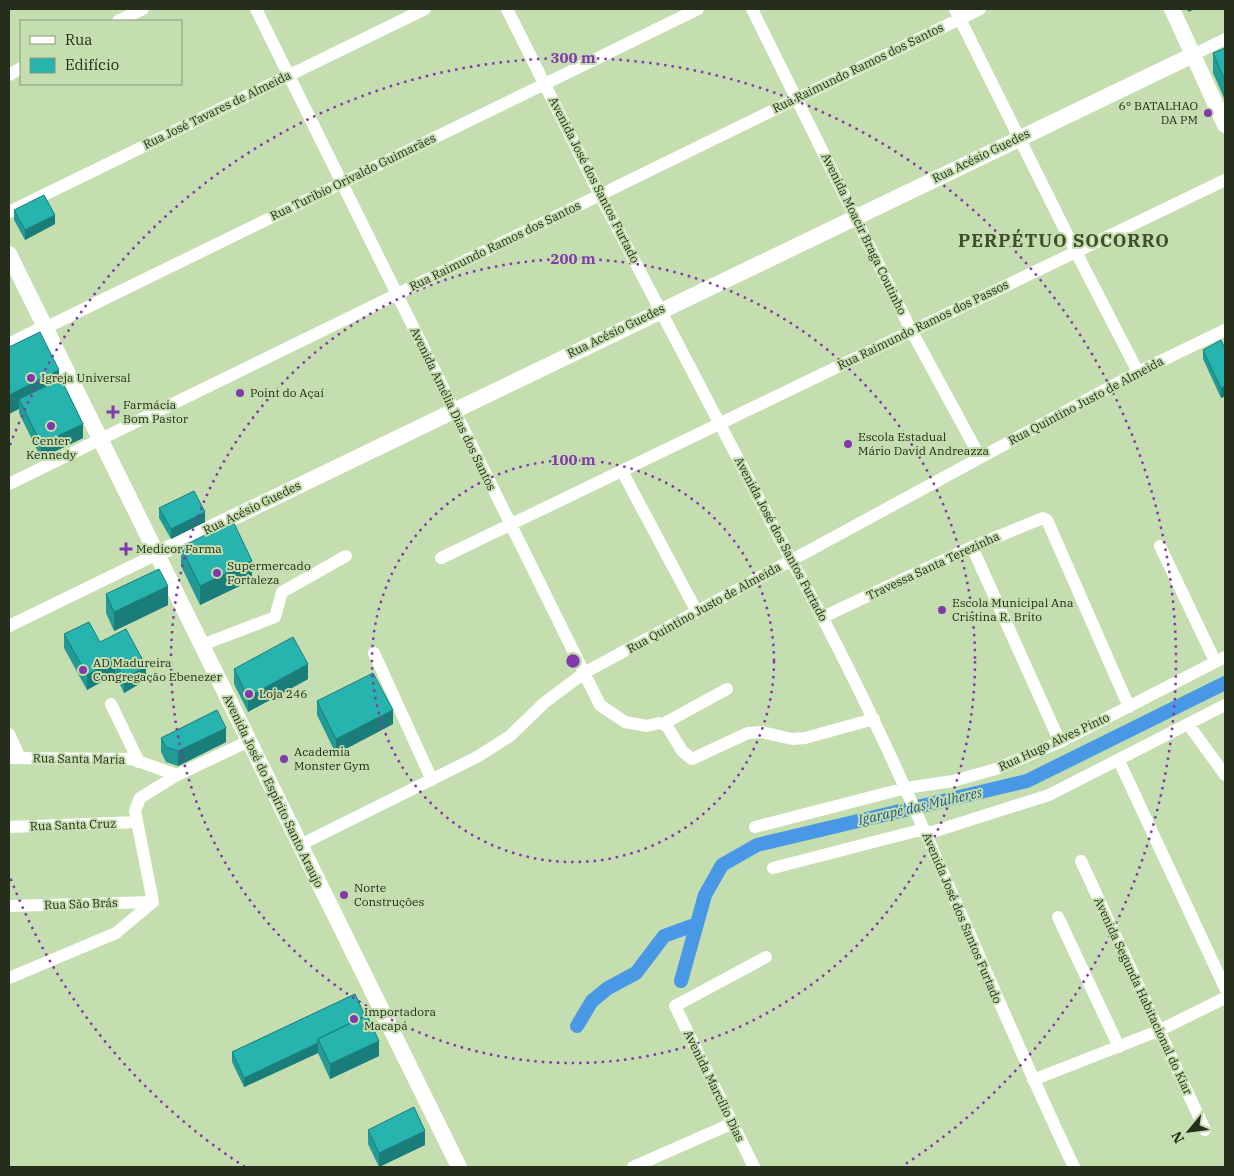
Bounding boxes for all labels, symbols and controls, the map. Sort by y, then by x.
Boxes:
street label: Rua Raimundo Ramos dos Santos [770,19,946,116]
legend [20,20,182,85]
text: Rua [65,30,92,49]
text: 300 m [550,48,596,67]
text: Edifício [65,55,119,74]
street label: Rua José Tavares de Almeida [140,67,294,152]
street label: Avenida José dos Santos Furtado [546,94,643,266]
place label: 6° BATALHAO DA PM [1119,98,1198,127]
marker: 6° BATALHAO DA PM [1202,107,1214,119]
street label: Rua Acésio Guedes [929,125,1032,186]
street label: Rua Turibio Orivaldo Guimarães [268,130,438,223]
street label: Avenida Moacir Braga Coutinho [819,150,910,317]
street label: Rua Raimundo Ramos dos Santos [407,197,583,294]
district label: PERPÉTUO SOCORRO [958,228,1170,252]
text: 200 m [550,249,596,268]
street label: Rua Raimundo Ramos dos Passos [835,276,1011,373]
street label: Rua Acésio Guedes [564,300,667,361]
street label: Avenida Amélia Dias dos Santos [407,325,500,493]
street label: Rua Quintino Justo de Almeida [1006,353,1166,448]
place label: Igreja Universal [41,370,131,385]
marker: Igreja Universal [25,372,37,384]
place label: Point do Açaí [250,385,324,400]
marker: Point do Açaí [234,387,246,399]
place label: Farmácia Bom Pastor [123,397,189,426]
marker: Farmácia Bom Pastor [107,406,119,418]
marker: Center Kennedy [45,420,57,432]
place label: Escola Estadual Mário David Andreazza [858,429,990,458]
place label: Center Kennedy [26,433,77,462]
marker: Escola Estadual Mário David Andreazza [842,438,854,450]
text: 100 m [550,450,596,469]
street label: Avenida José dos Santos Furtado [732,454,831,624]
street label: Rua Acésio Guedes [200,477,303,538]
street label: Travessa Santa Terezinha [864,528,1002,603]
place label: Medicor Farma [136,541,222,556]
marker: Medicor Farma [120,543,132,555]
place label: Supermercado Fortaleza [227,558,311,587]
street label: Rua Quintino Justo de Almeida [624,559,784,656]
marker: Supermercado Fortaleza [211,567,223,579]
place label: Escola Municipal Ana Cristina R. Brito [952,595,1074,624]
marker: Escola Municipal Ana Cristina R. Brito [936,604,948,616]
centre of rings [564,652,582,670]
place label: AD Madureira Congregação Ebenezer [93,655,223,684]
marker: AD Madureira Congregação Ebenezer [77,664,89,676]
place label: Loja 246 [259,686,307,701]
marker: Loja 246 [243,688,255,700]
street label: Avenida José do Espírito Santo Araujo [220,692,327,890]
street label: Rua Hugo Alves Pinto [996,709,1112,774]
place label: Academia Monster Gym [294,744,371,773]
street label: Rua Santa Maria [33,750,126,767]
marker: Academia Monster Gym [278,753,290,765]
water label: Igarapé das Mulheres [855,783,984,829]
street label: Rua Santa Cruz [30,815,116,834]
street label: Avenida José dos Santos Furtado [920,830,1005,1006]
place label: Norte Construções [354,880,424,909]
marker: Norte Construções [338,889,350,901]
street label: Rua São Brás [44,895,118,912]
street label: Avenida Segunda Habitacional do Kiar [1091,895,1196,1098]
place label: Importadora Macapá [364,1004,436,1033]
marker: Importadora Macapá [348,1013,360,1025]
street label: Avenida Marcílio Dias [681,1027,748,1144]
north arrow [1164,1106,1214,1156]
text: N [1167,1128,1188,1147]

